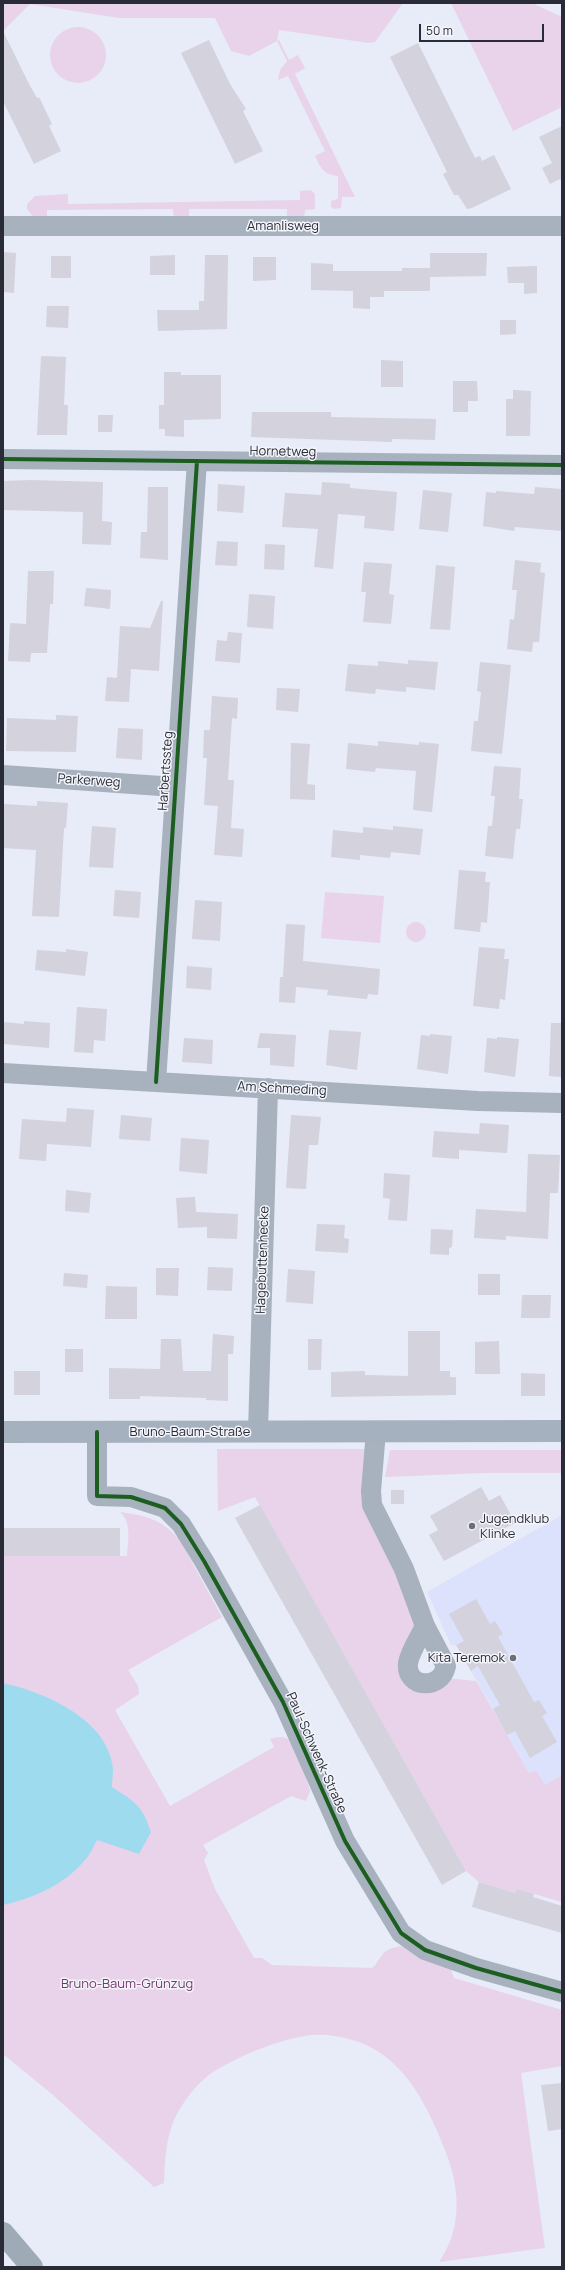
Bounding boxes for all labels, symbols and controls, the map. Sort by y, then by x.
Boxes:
scale bar [421,16,546,42]
text: 50 m [426,22,453,39]
street label: Amanlisweg [247,218,319,234]
street label: Hornetweg [249,444,317,460]
street label: Harbertssteg [155,731,177,811]
street label: Parkerweg [57,771,121,791]
street label: Am Schmeding [237,1079,327,1099]
street label: Hagebuttenhecke [253,1206,273,1314]
street label: Bruno-Baum-Straße [130,1424,250,1440]
place label: Jugendklub Klinke [480,1511,549,1542]
marker: Jugendklub Klinke [467,1521,477,1531]
place label: Kita Teremok [428,1650,505,1666]
marker: Kita Teremok [508,1653,518,1663]
street label: Paul-Schwenk-Straße [282,1690,350,1816]
park label: Bruno-Baum-Grünzug [61,1976,193,1992]

